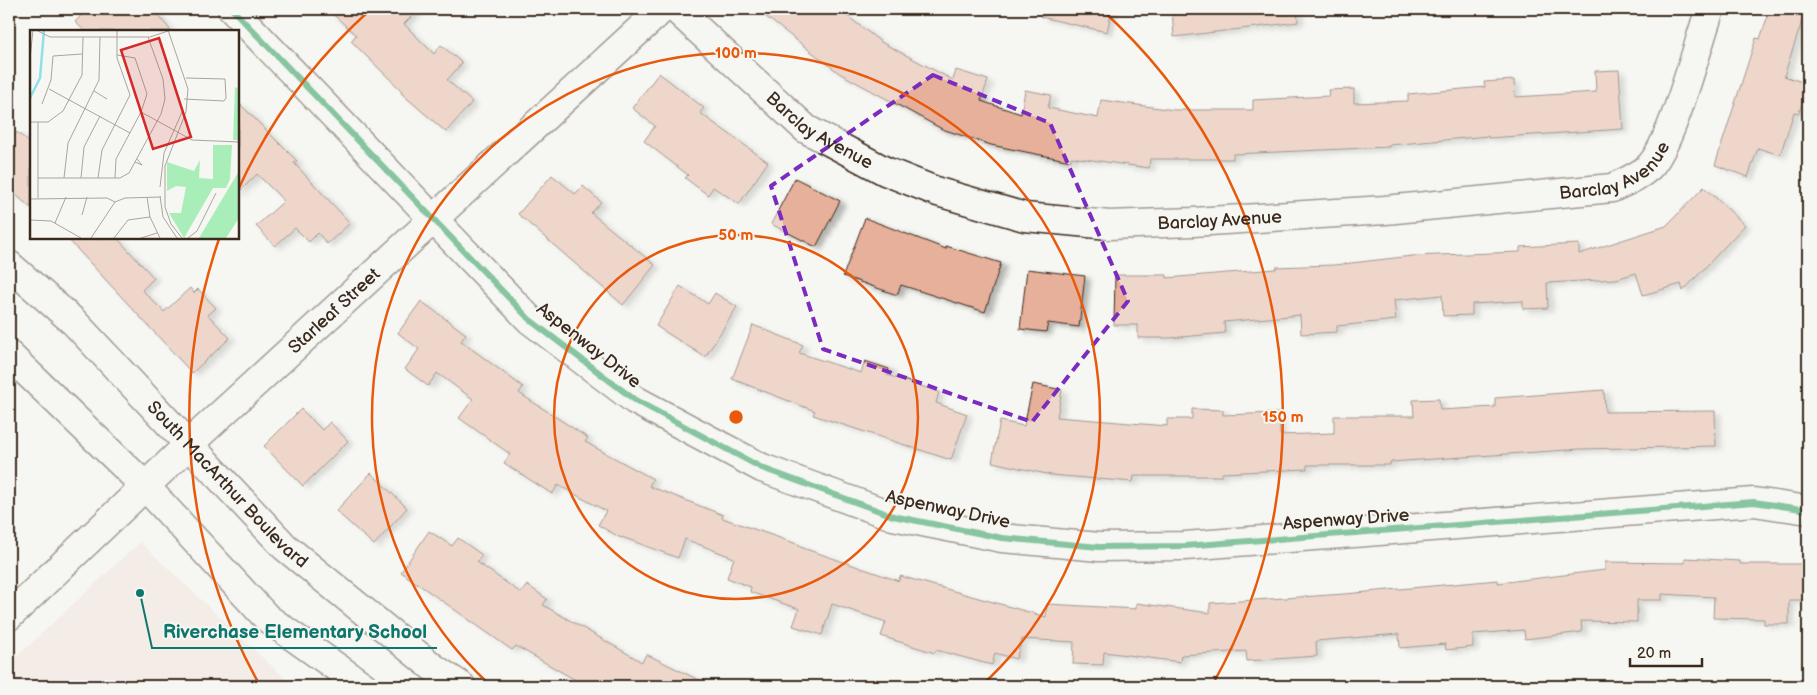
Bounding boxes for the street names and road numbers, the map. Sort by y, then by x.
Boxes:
street label: Barclay Avenue [762,88,877,174]
street label: Barclay Avenue [1558,138,1674,204]
street label: Barclay Avenue [1157,206,1283,234]
street label: Starleaf Street [284,263,385,358]
street label: Aspenway Drive [532,298,645,393]
street label: South MacArthur Boulevard [143,397,312,572]
street label: Aspenway Drive [884,486,1012,533]
street label: Aspenway Drive [1282,505,1410,534]

